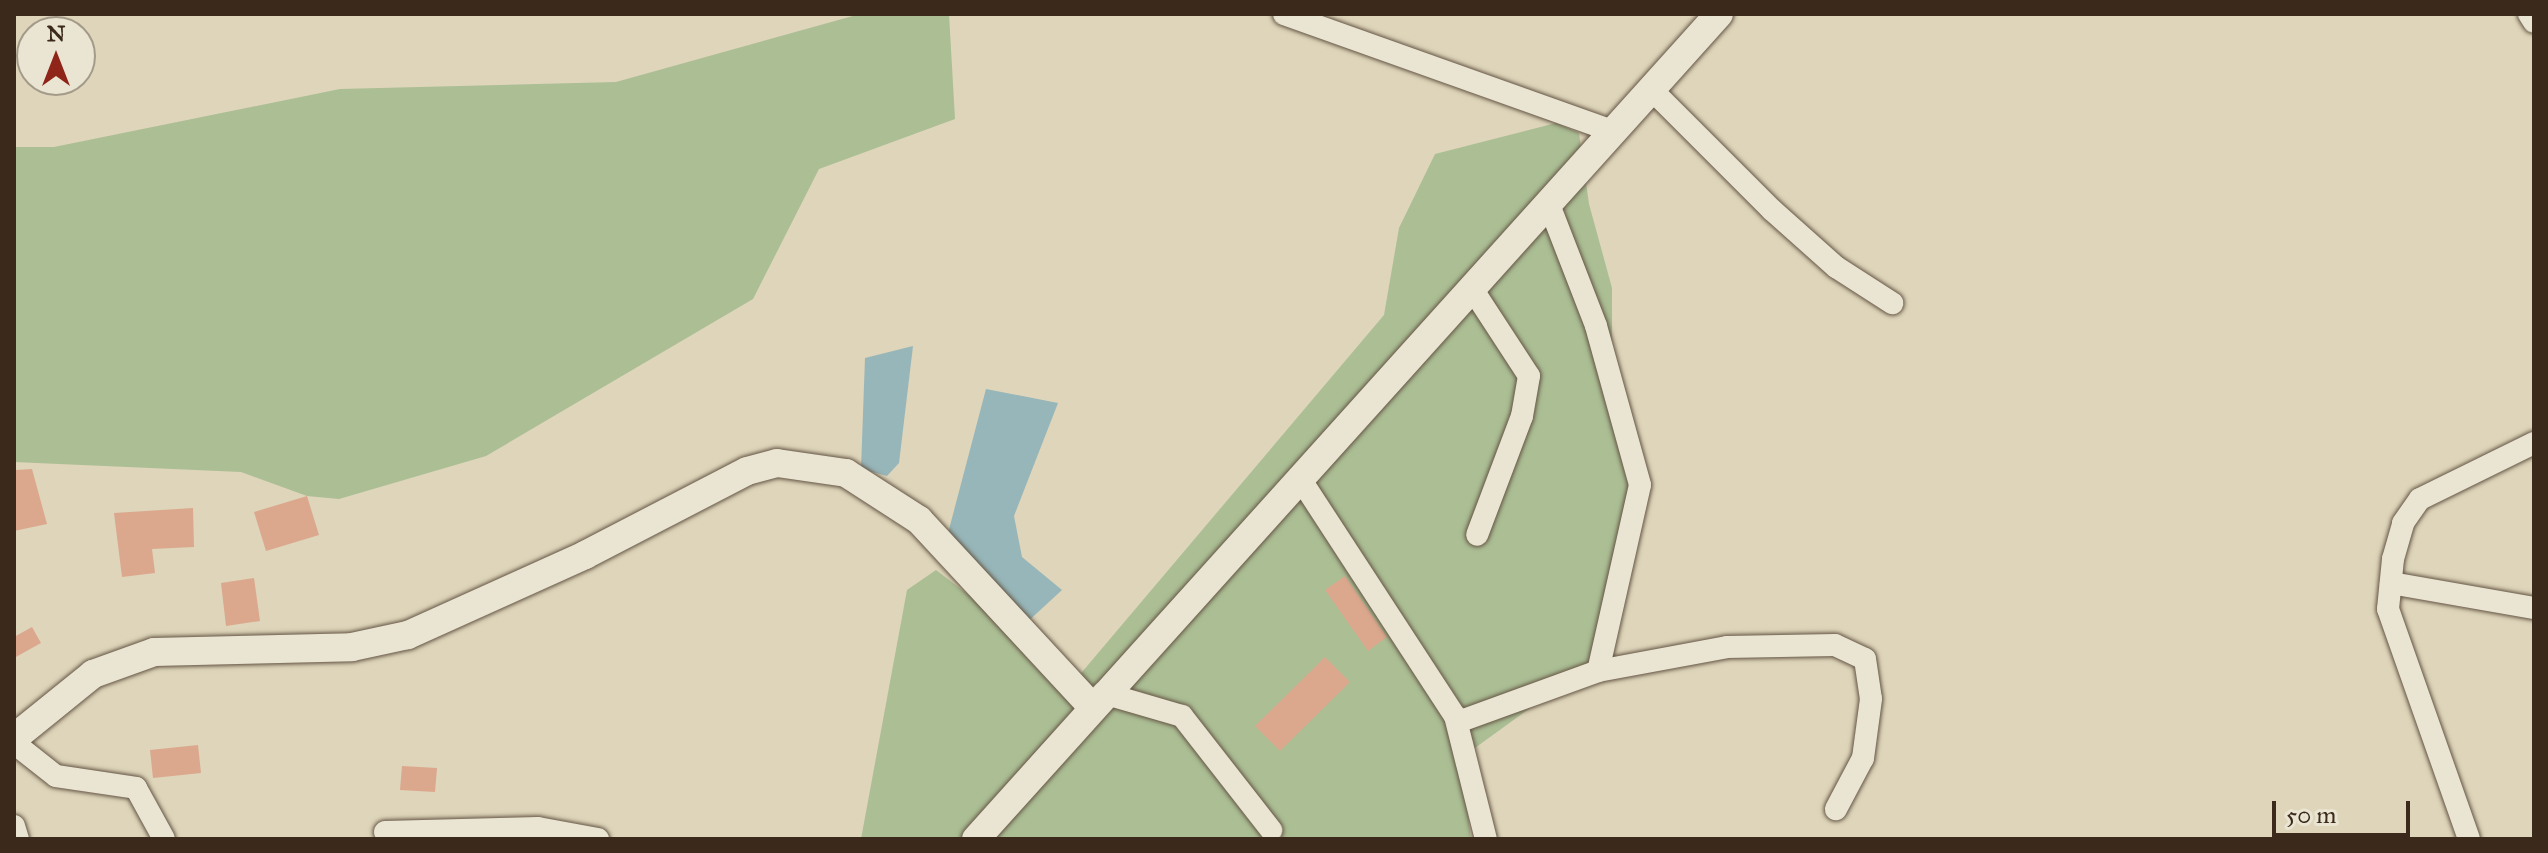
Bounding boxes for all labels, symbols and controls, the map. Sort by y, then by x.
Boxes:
north arrow [16,16,96,96]
text: N [47,20,65,47]
scale bar [2276,785,2414,835]
text: 50 m [2286,800,2336,830]

